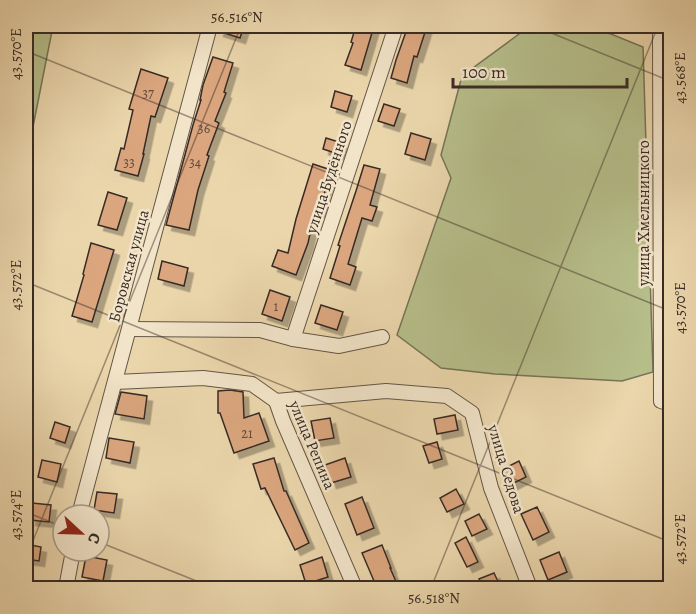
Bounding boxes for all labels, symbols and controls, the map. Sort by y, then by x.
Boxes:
text: 56.516°N [211,7,263,27]
text: 43.570°E [6,28,26,80]
scale bar [453,51,627,89]
text: 43.568°E [670,52,690,104]
text: 100 m [462,60,506,84]
house number: 37 [142,84,154,103]
street label: улица Будённого [300,118,358,237]
house number: 36 [198,119,210,138]
street label: улица Хмельницкого [633,140,655,287]
house number: 33 [123,153,135,172]
house number: 34 [189,153,201,172]
street label: Боровская улица [103,207,155,325]
text: 43.572°E [6,260,26,310]
text: 43.570°E [670,282,690,334]
house number: 1 [274,297,279,316]
street label: улица Репина [283,396,341,493]
street label: улица Седова [482,421,530,517]
house number: 21 [241,424,253,443]
text: 43.574°E [6,490,26,540]
north arrow [51,503,111,563]
text: 43.572°E [670,514,690,564]
text: С [82,530,106,547]
text: 56.518°N [408,588,460,608]

